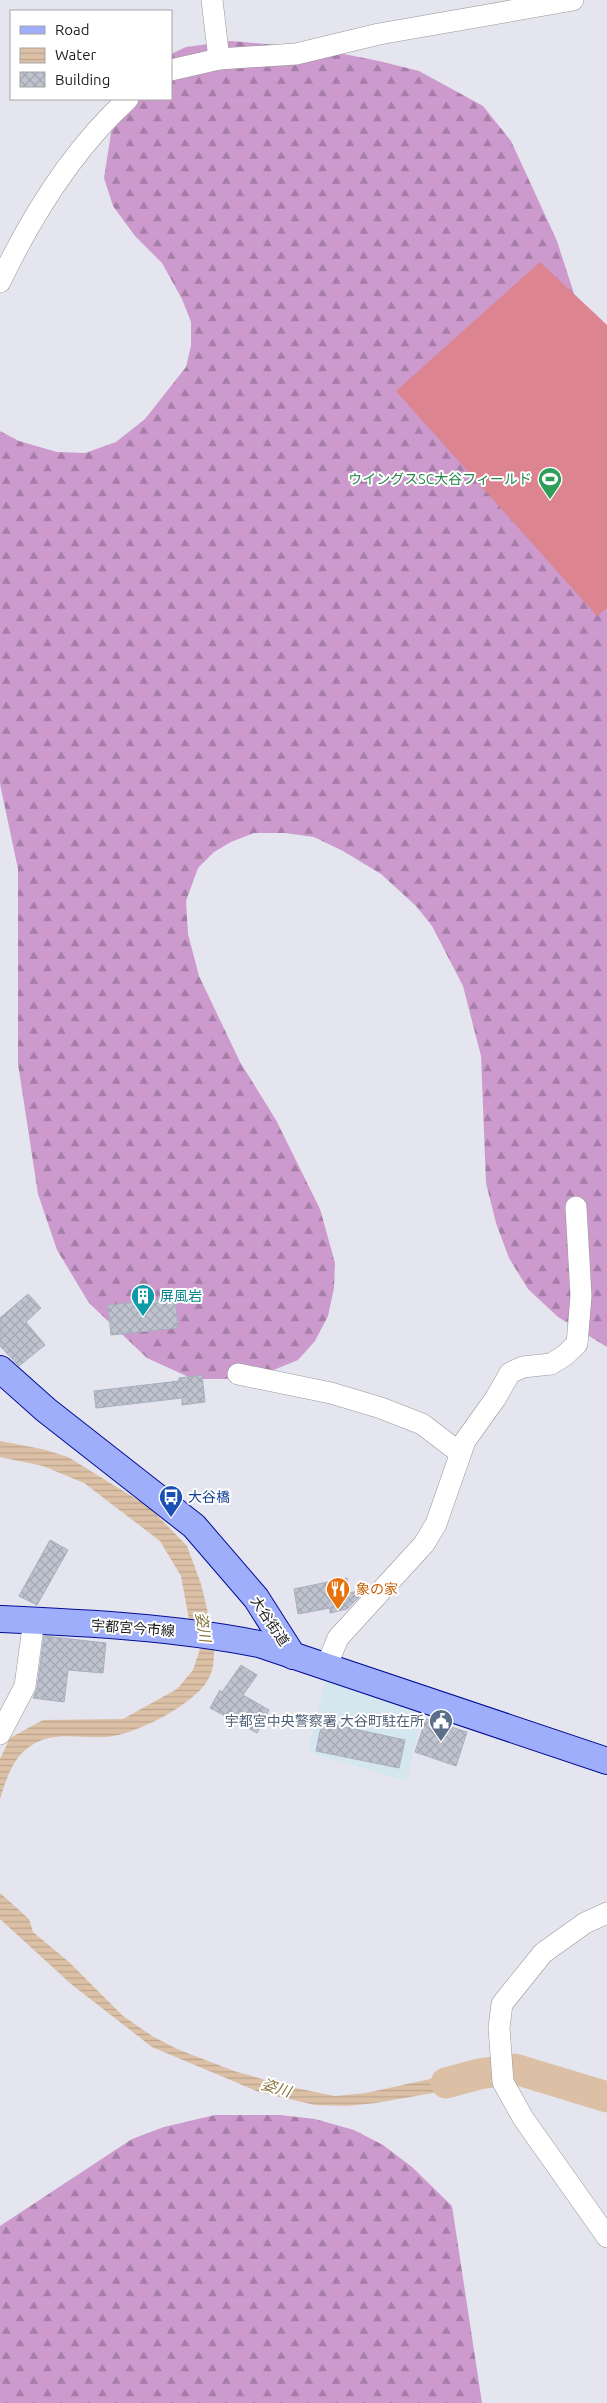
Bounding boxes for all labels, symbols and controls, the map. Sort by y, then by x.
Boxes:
legend [10,10,172,100]
text: Road [55,21,90,38]
text: Water [55,46,96,63]
text: Building [55,71,110,88]
sports icon: ウイングスSC大谷フィールド [537,466,563,500]
place label: ウイングスSC大谷フィールド [348,471,532,487]
building icon: 屏風岩 [130,1283,156,1317]
place label: 屏風岩 [160,1288,202,1304]
bus stop icon: 大谷橋 [158,1484,184,1518]
place label: 大谷橋 [188,1489,230,1505]
restaurant icon: 象の家 [325,1576,351,1610]
place label: 象の家 [356,1581,398,1597]
street label: 大谷街道 [248,1593,292,1649]
water label: 姿川 [193,1611,215,1645]
street label: 宇都宮今市線 [91,1617,175,1639]
public building icon: 宇都宮中央警察署 大谷町駐在所 [428,1708,454,1742]
place label: 宇都宮中央警察署 大谷町駐在所 [225,1713,424,1729]
water label: 姿川 [259,2075,295,2101]

